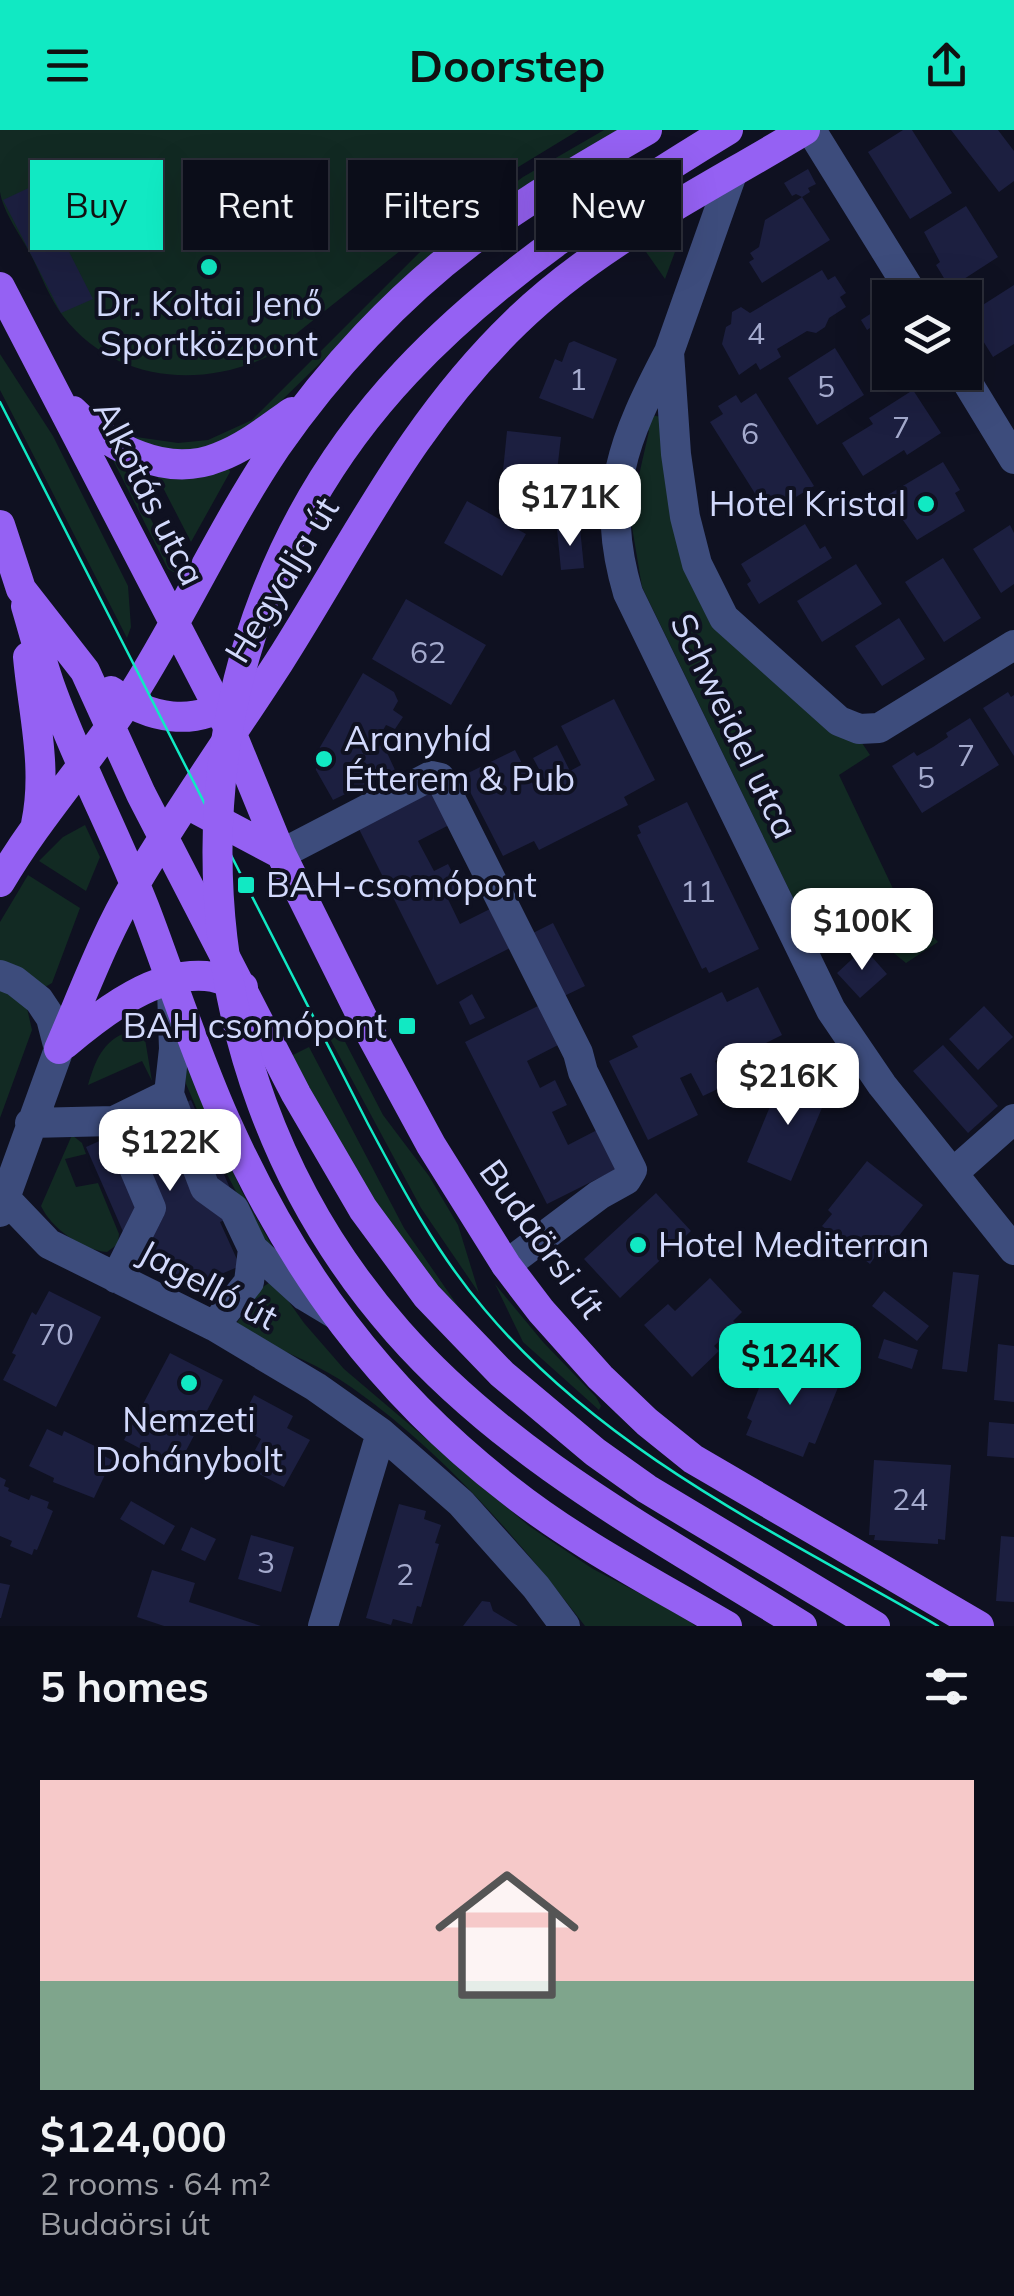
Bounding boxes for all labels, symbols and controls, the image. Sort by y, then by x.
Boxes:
text: Doorstep [409,37,605,93]
icon: menu [40,38,95,93]
icon: share [919,38,974,93]
chip: Buy [30,160,163,250]
chip: Rent [183,160,328,250]
chip: Filters [348,160,516,250]
chip: New [536,160,681,250]
marker: Dr. Koltai Jenő Sportközpont [198,256,220,278]
map controls [872,280,982,390]
button: layers [872,280,982,390]
place label: Dr. Koltai Jenő Sportközpont [95,281,323,365]
house number: 4 [747,314,765,352]
house number: 1 [569,360,587,398]
house number: 5 [817,367,835,405]
street label: Alkotás utca [85,393,215,592]
house number: 7 [892,408,910,446]
house number: 6 [741,414,759,452]
pin: $171K [500,464,640,549]
text: $171K [521,476,619,516]
place label: Hotel Kristal [709,481,906,525]
street label: Hegyalja út [215,489,348,670]
marker: Hotel Kristal [915,493,937,515]
street label: Schweidel utca [661,606,808,845]
house number: 62 [410,633,446,671]
place label: Aranyhíd Étterem & Pub [344,716,575,800]
house number: 7 [957,736,975,774]
marker: Aranyhíd Étterem & Pub [313,748,335,770]
house number: 5 [917,758,935,796]
place label: BAH-csomópont [266,862,537,906]
house number: 11 [680,872,716,910]
marker: BAH-csomópont [235,874,257,896]
pin: $100K [792,888,932,973]
text: $100K [813,900,911,940]
place label: BAH csomópont [123,1003,387,1047]
marker: BAH csomópont [396,1015,418,1037]
pin: $216K [718,1043,858,1128]
text: $216K [739,1055,837,1095]
pin: $122K [100,1109,240,1194]
text: $122K [121,1121,219,1161]
street label: Budaörsi út [470,1150,615,1326]
place label: Hotel Mediterran [658,1222,929,1266]
street label: Jagelló út [132,1229,285,1339]
marker: Hotel Mediterran [627,1234,649,1256]
house number: 70 [38,1315,74,1353]
pin: $124K [720,1323,860,1408]
text: $124K [741,1335,839,1375]
marker: Nemzeti Dohánybolt [178,1372,200,1394]
place label: Nemzeti Dohánybolt [95,1397,283,1481]
house number: 24 [892,1480,928,1518]
house number: 3 [257,1543,275,1581]
house number: 2 [396,1555,414,1593]
icon: filters [919,1659,974,1714]
text: 5 homes [40,1660,209,1713]
icon: home [417,1845,597,2025]
text: $124,000 [40,2110,227,2163]
text: 2 rooms · 64 m² [40,2163,271,2203]
text: Budaörsi út [40,2203,210,2243]

